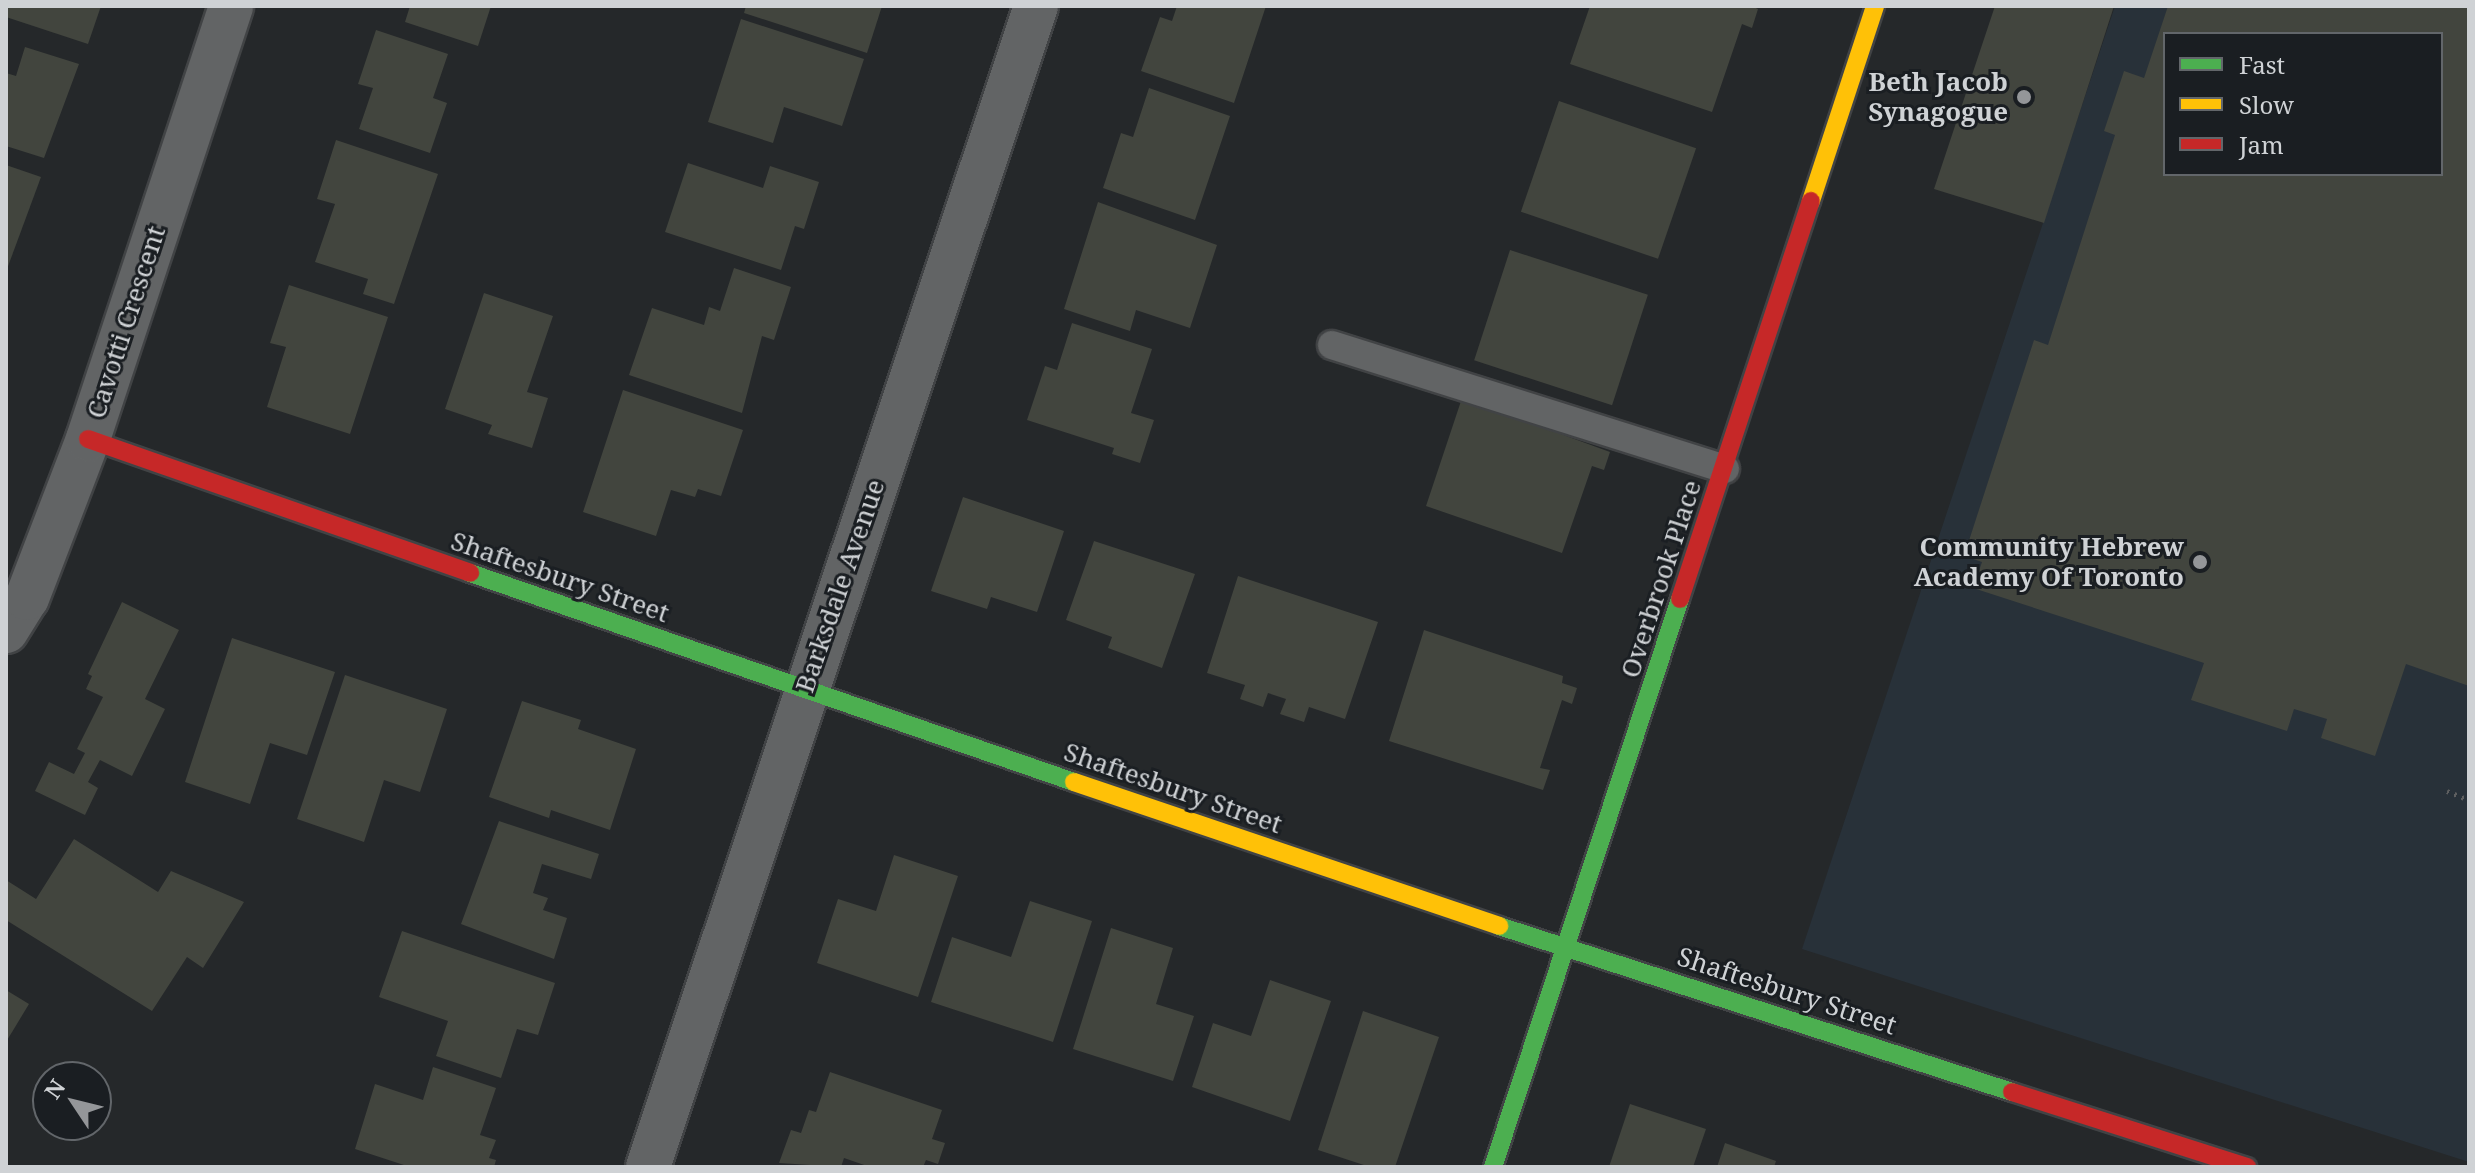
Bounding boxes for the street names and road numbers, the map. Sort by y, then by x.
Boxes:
street label: Cavotti Crescent [80,222,172,422]
street label: Barksdale Avenue [789,475,891,697]
street label: Overbrook Place [1614,476,1708,682]
street label: Shaftesbury Street [447,525,673,629]
street label: Shaftesbury Street [1060,736,1286,840]
street label: Shaftesbury Street [1674,941,1900,1041]

